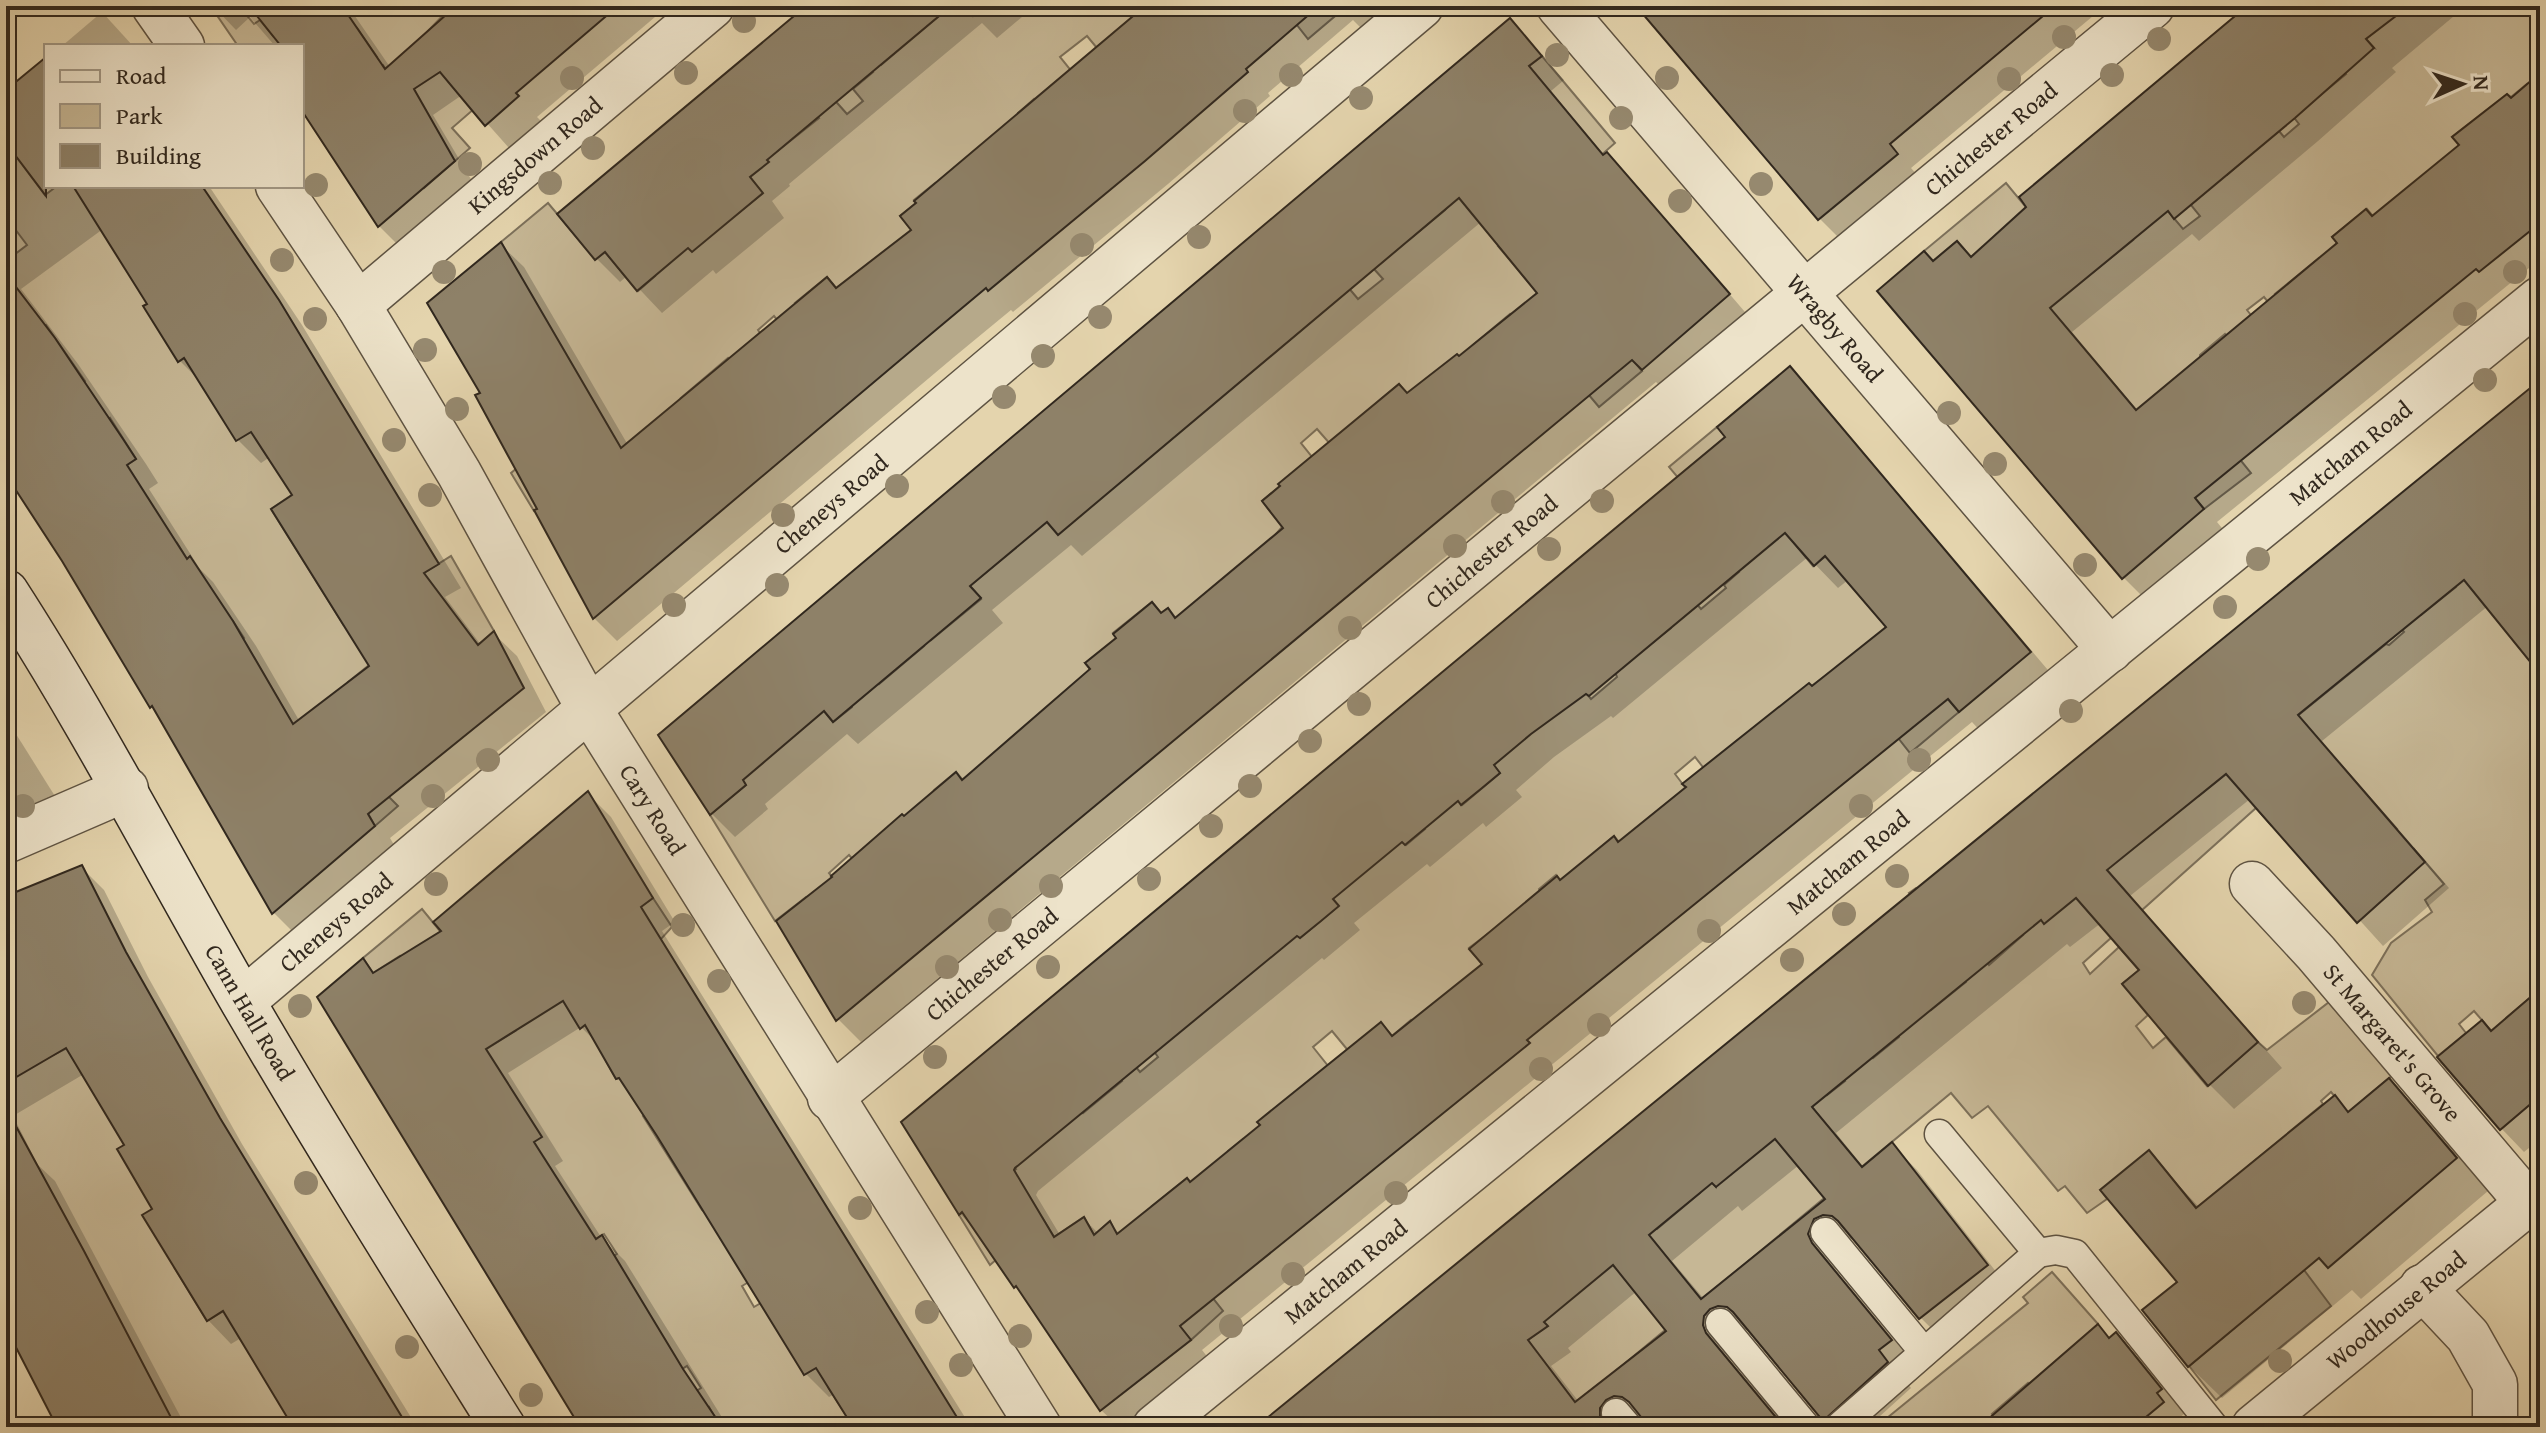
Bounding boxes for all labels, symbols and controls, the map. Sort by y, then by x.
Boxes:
legend [44,44,304,188]
north arrow [2422,44,2502,124]
text: Road [116,58,166,93]
street label: Chichester Road [1917,73,2065,204]
text: N [2466,75,2498,91]
street label: Kingsdown Road [460,88,610,222]
text: Park [116,98,163,133]
text: Building [116,138,201,173]
street label: Wragby Road [1778,266,1892,390]
street label: Matcham Road [2281,392,2420,514]
street label: Cheneys Road [766,445,896,562]
street label: Chichester Road [1417,486,1565,617]
street label: Cary Road [611,757,695,862]
street label: Matcham Road [1779,801,1917,923]
street label: Cheneys Road [271,863,401,980]
street label: Chichester Road [918,898,1066,1029]
street label: Cann Hall Road [196,937,304,1087]
street label: St Margaret's Grove [2315,956,2470,1129]
street label: Matcham Road [1276,1210,1415,1332]
street label: Woodhouse Road [2319,1242,2474,1378]

